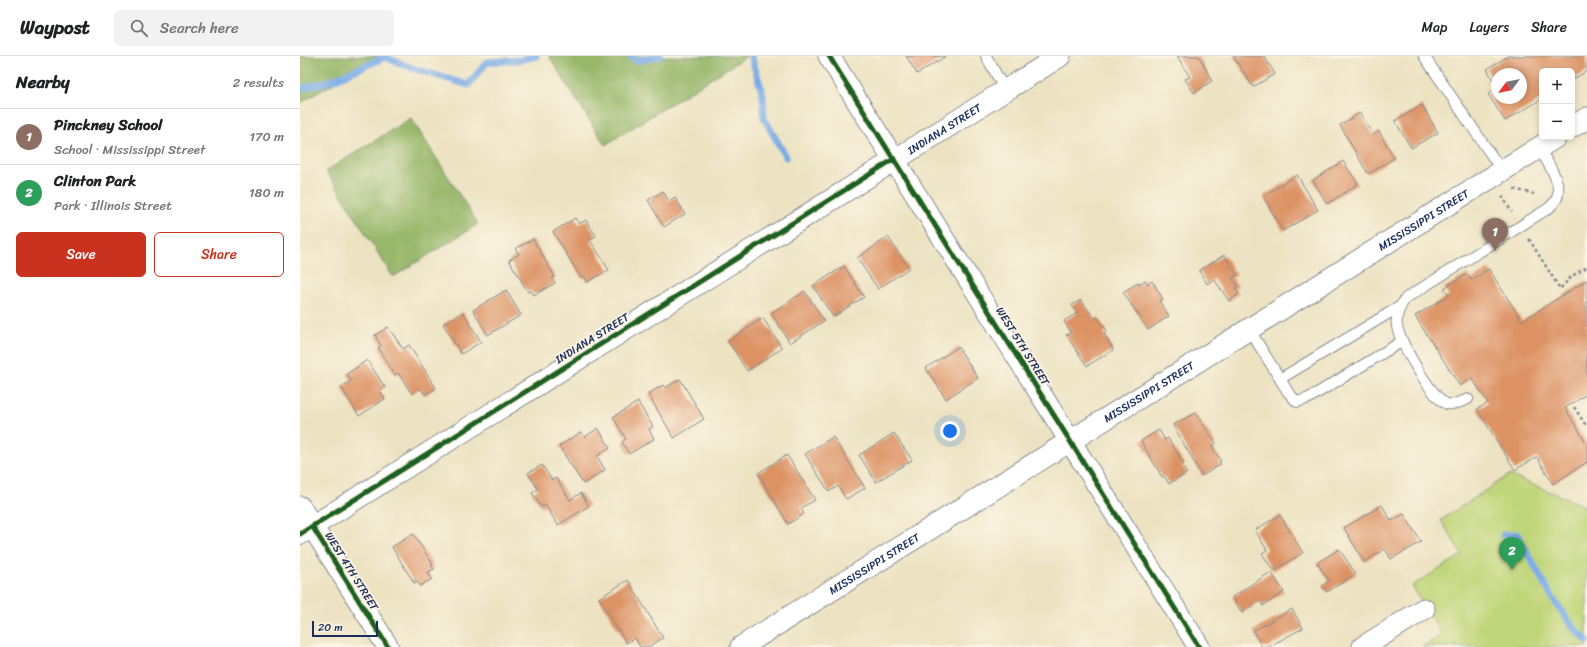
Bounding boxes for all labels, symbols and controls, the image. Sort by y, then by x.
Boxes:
search box [114,10,394,46]
text: Waypost [20,11,90,44]
text: Search here [160,15,239,41]
text: Map [1422,15,1447,40]
text: Layers [1469,15,1509,40]
text: Share [1531,15,1567,40]
icon: search [128,17,150,39]
text: Nearby [16,67,70,97]
north arrow [1491,68,1527,104]
map controls [1539,68,1575,140]
button: + [1539,68,1575,104]
text: 2 results [233,71,284,94]
street label: INDIANA STREET [903,98,986,160]
button: − [1539,104,1575,140]
text: Pinckney School [54,112,162,138]
text: 1 [26,125,32,148]
text: 170 m [249,125,284,148]
text: School · Mississippi Street [54,138,205,161]
text: Clinton Park [54,168,136,194]
text: 2 [25,181,33,204]
text: 180 m [249,181,284,204]
street label: MISSISSIPPI STREET [1374,184,1474,256]
text: Park · Illinois Street [54,194,172,217]
pin: 1 [1482,218,1508,251]
button: Save [16,232,146,277]
button: Share [154,232,284,277]
street label: WEST 5TH STREET [991,303,1055,390]
street label: INDIANA STREET [551,308,634,369]
street label: MISSISSIPPI STREET [1100,356,1199,428]
your location [940,421,960,441]
street label: WEST 4TH STREET [320,528,384,615]
street label: MISSISSIPPI STREET [825,528,925,600]
pin: 2 [1499,537,1525,570]
text: 20 m [318,618,343,637]
scale bar [312,619,378,638]

